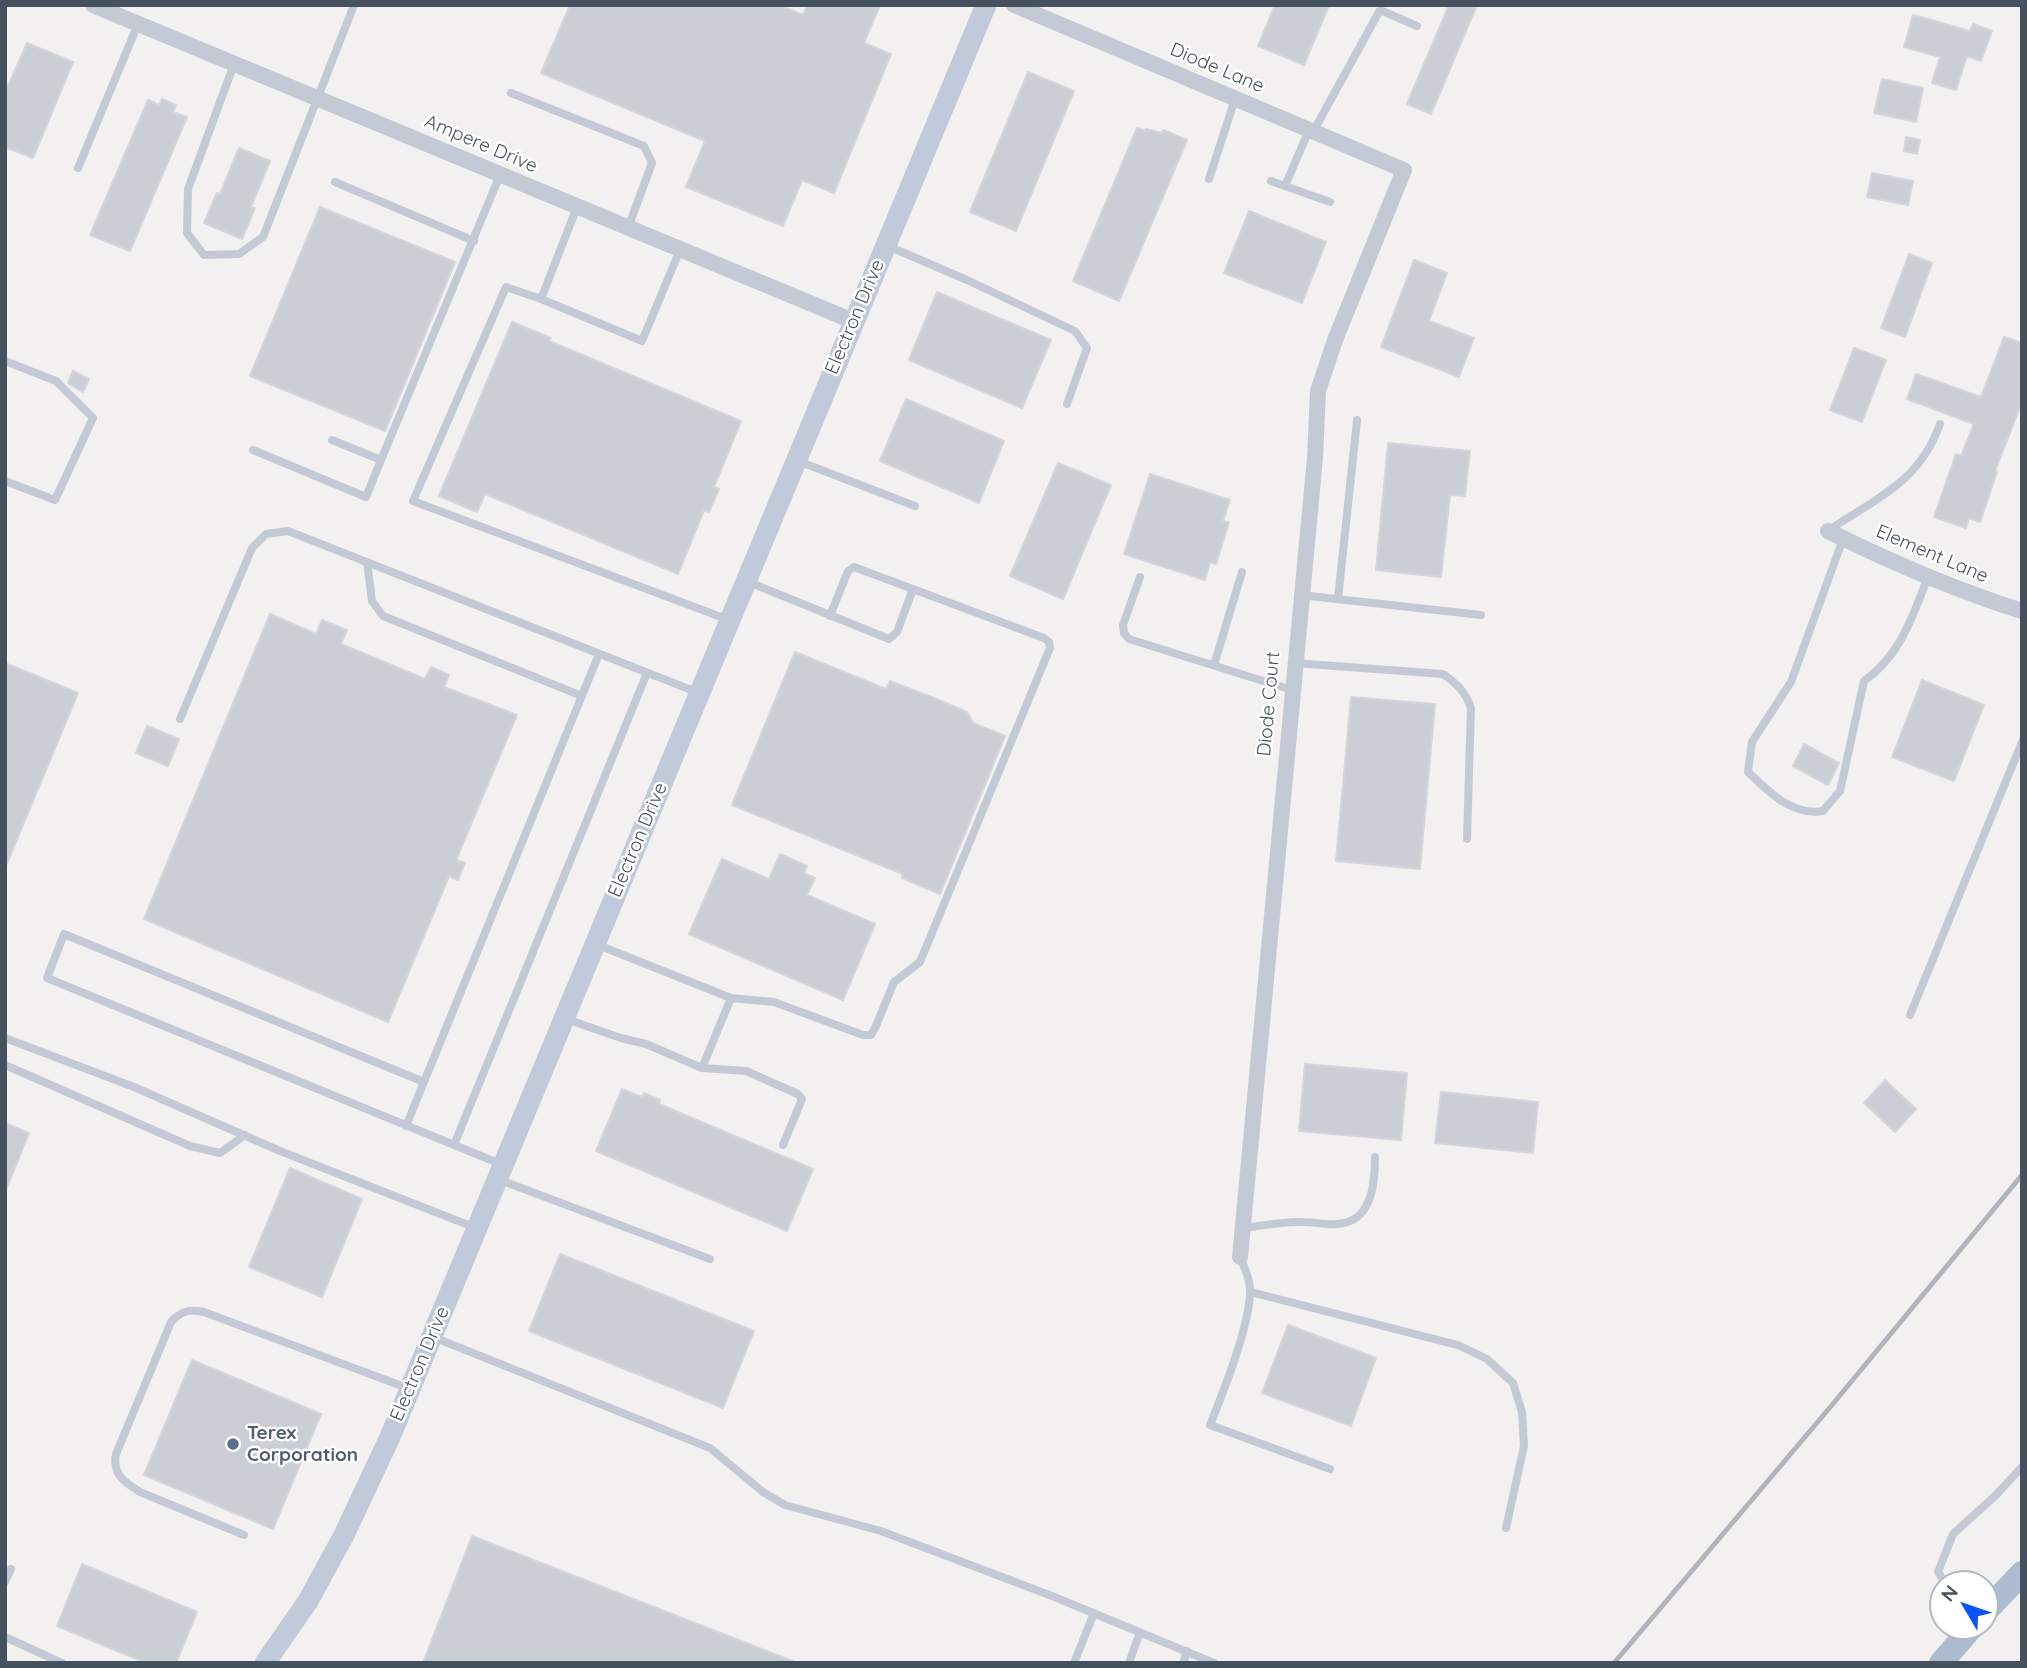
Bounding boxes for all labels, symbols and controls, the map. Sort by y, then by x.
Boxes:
street label: Diode Lane [1167,38,1267,98]
street label: Ampere Drive [421,110,541,178]
street label: Electron Drive [821,256,889,378]
street label: Element Lane [1872,520,1992,588]
street label: Diode Court [1253,651,1285,757]
street label: Electron Drive [604,779,672,901]
street label: Electron Drive [386,1303,454,1425]
place label: Terex Corporation [247,1422,358,1466]
marker: Terex Corporation [225,1436,241,1452]
north arrow [1929,1570,1999,1640]
text: N [1936,1580,1963,1606]

